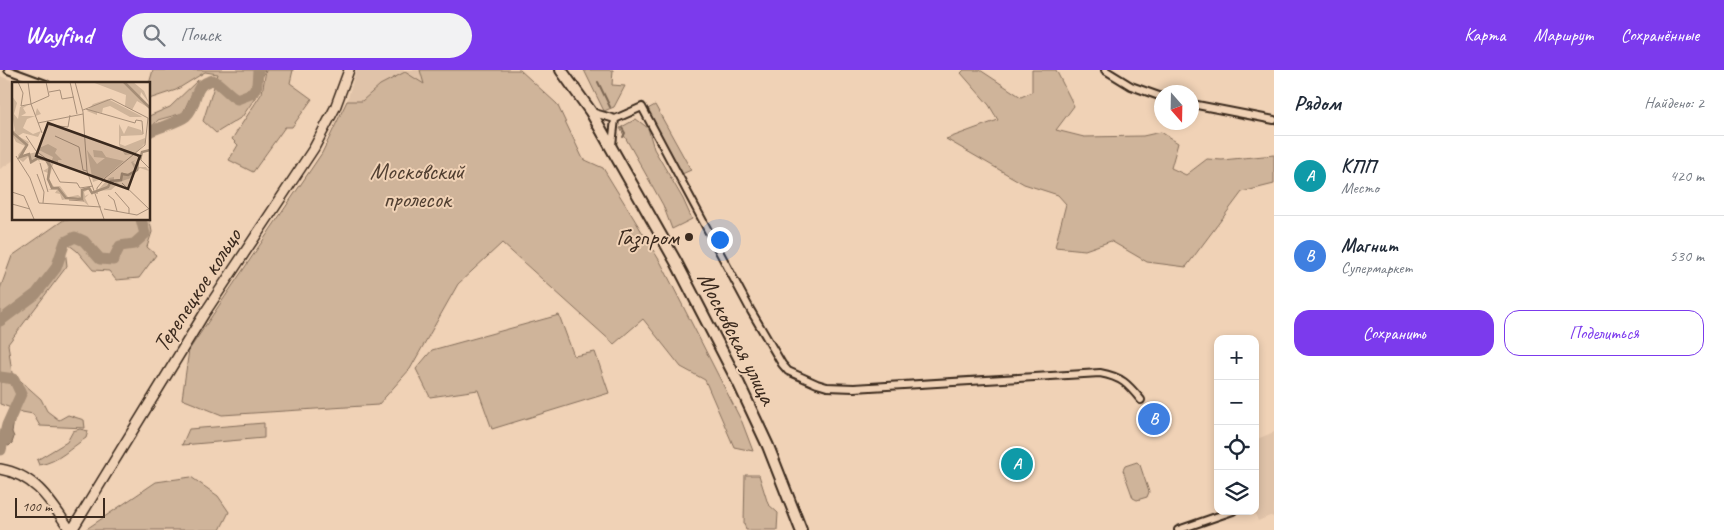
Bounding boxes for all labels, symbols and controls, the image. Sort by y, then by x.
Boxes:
search box [122,13,472,58]
text: Wayfind [25,20,92,50]
icon: search [140,21,168,49]
text: Поиск [180,23,220,47]
text: Карта [1464,24,1505,46]
text: Маршрут [1533,24,1593,46]
text: Сохранённые [1621,24,1699,46]
inset map [12,82,150,220]
north arrow [1154,85,1199,130]
text: Рядом [1294,90,1341,116]
text: Найдено: 2 [1644,93,1704,113]
text: КПП [1341,154,1376,178]
park label: Московский пролесок [370,156,466,214]
text: A [1306,166,1314,186]
text: 420 m [1670,166,1704,186]
text: Место [1341,178,1379,198]
street label: Терепецкое кольцо [146,221,249,357]
place label: Газпром [616,222,680,253]
your location [707,227,733,253]
marker: Газпром [683,231,695,243]
text: Магнит [1341,234,1398,258]
text: B [1306,246,1314,266]
text: 530 m [1670,246,1704,266]
text: Супермаркет [1341,258,1412,278]
street label: Московская улица [691,266,784,411]
button: Сохранить [1294,310,1494,356]
button: Поделиться [1504,310,1704,356]
map controls [1214,335,1259,515]
button: + [1214,335,1259,380]
button: − [1214,380,1259,425]
pin: B [1138,400,1170,438]
button: locate [1214,425,1259,470]
pin: A [1001,445,1033,483]
button: layers [1214,470,1259,515]
scale bar [15,495,105,518]
text: 100 m [22,498,52,515]

